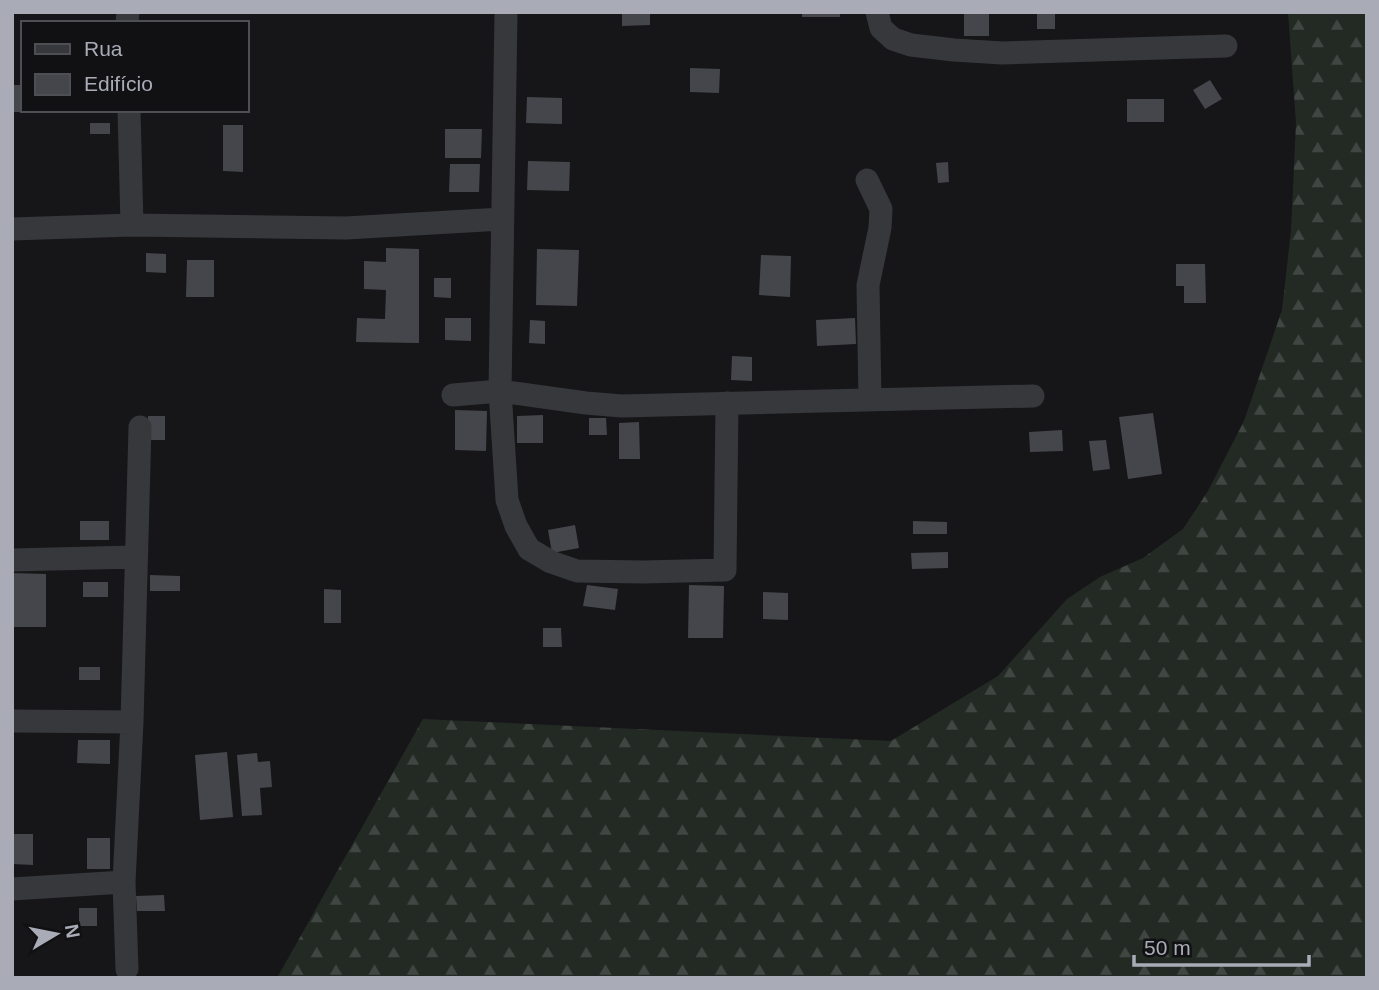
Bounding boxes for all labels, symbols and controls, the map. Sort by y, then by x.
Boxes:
legend [21,21,248,112]
text: Rua [84,37,123,60]
text: Edifício [84,72,153,95]
north arrow [21,899,91,969]
text: N [61,923,84,940]
scale bar [1134,923,1309,967]
text: 50 m [1144,936,1191,959]

